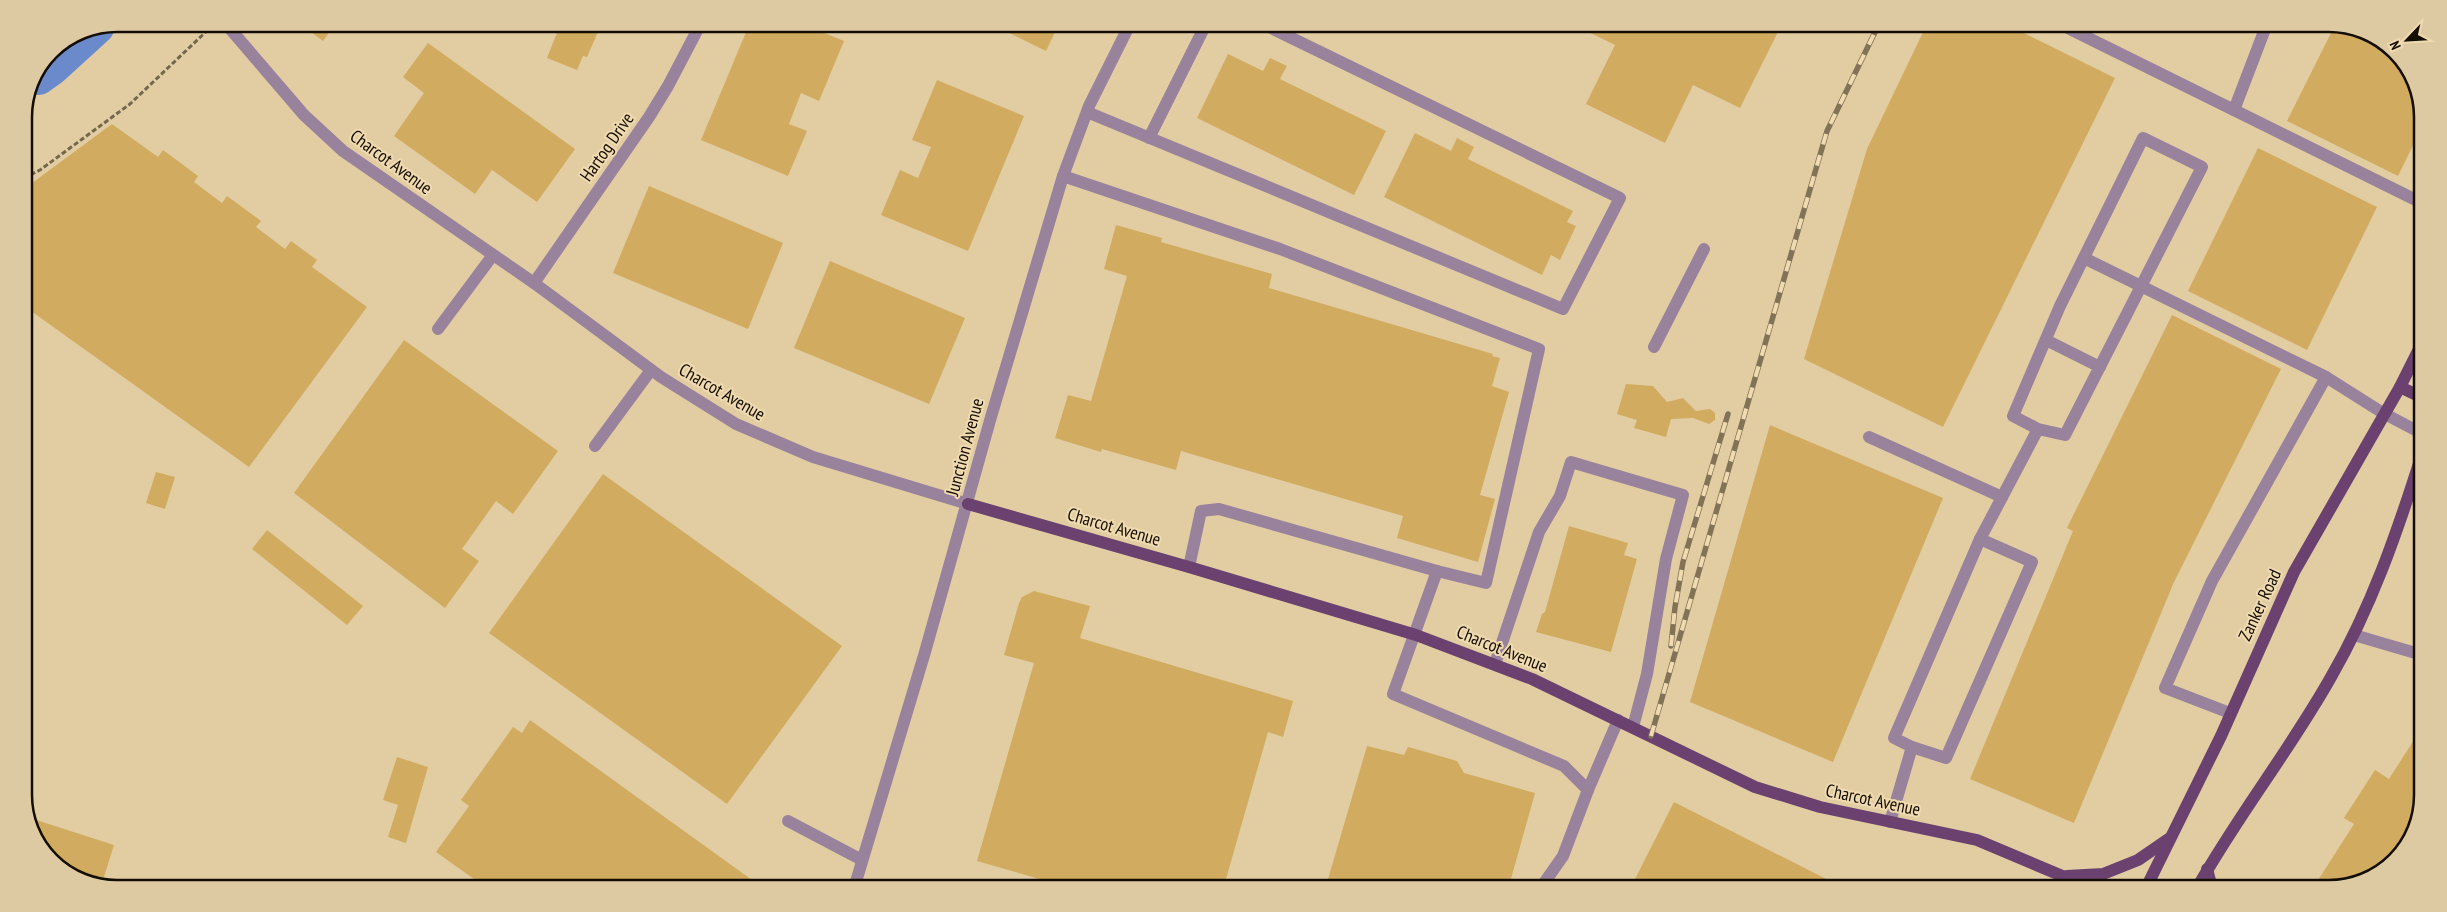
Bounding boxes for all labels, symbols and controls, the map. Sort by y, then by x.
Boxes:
north arrow [2382,15,2432,65]
text: N [2385,38,2405,53]
street label: Hartog Drive [574,108,639,186]
street label: Charcot Avenue [346,124,437,199]
street label: Charcot Avenue [675,358,770,426]
street label: Junction Avenue [940,396,989,499]
street label: Charcot Avenue [1065,502,1163,551]
street label: Zanker Road [2233,565,2286,644]
street label: Charcot Avenue [1453,620,1551,677]
street label: Charcot Avenue [1824,778,1922,821]

